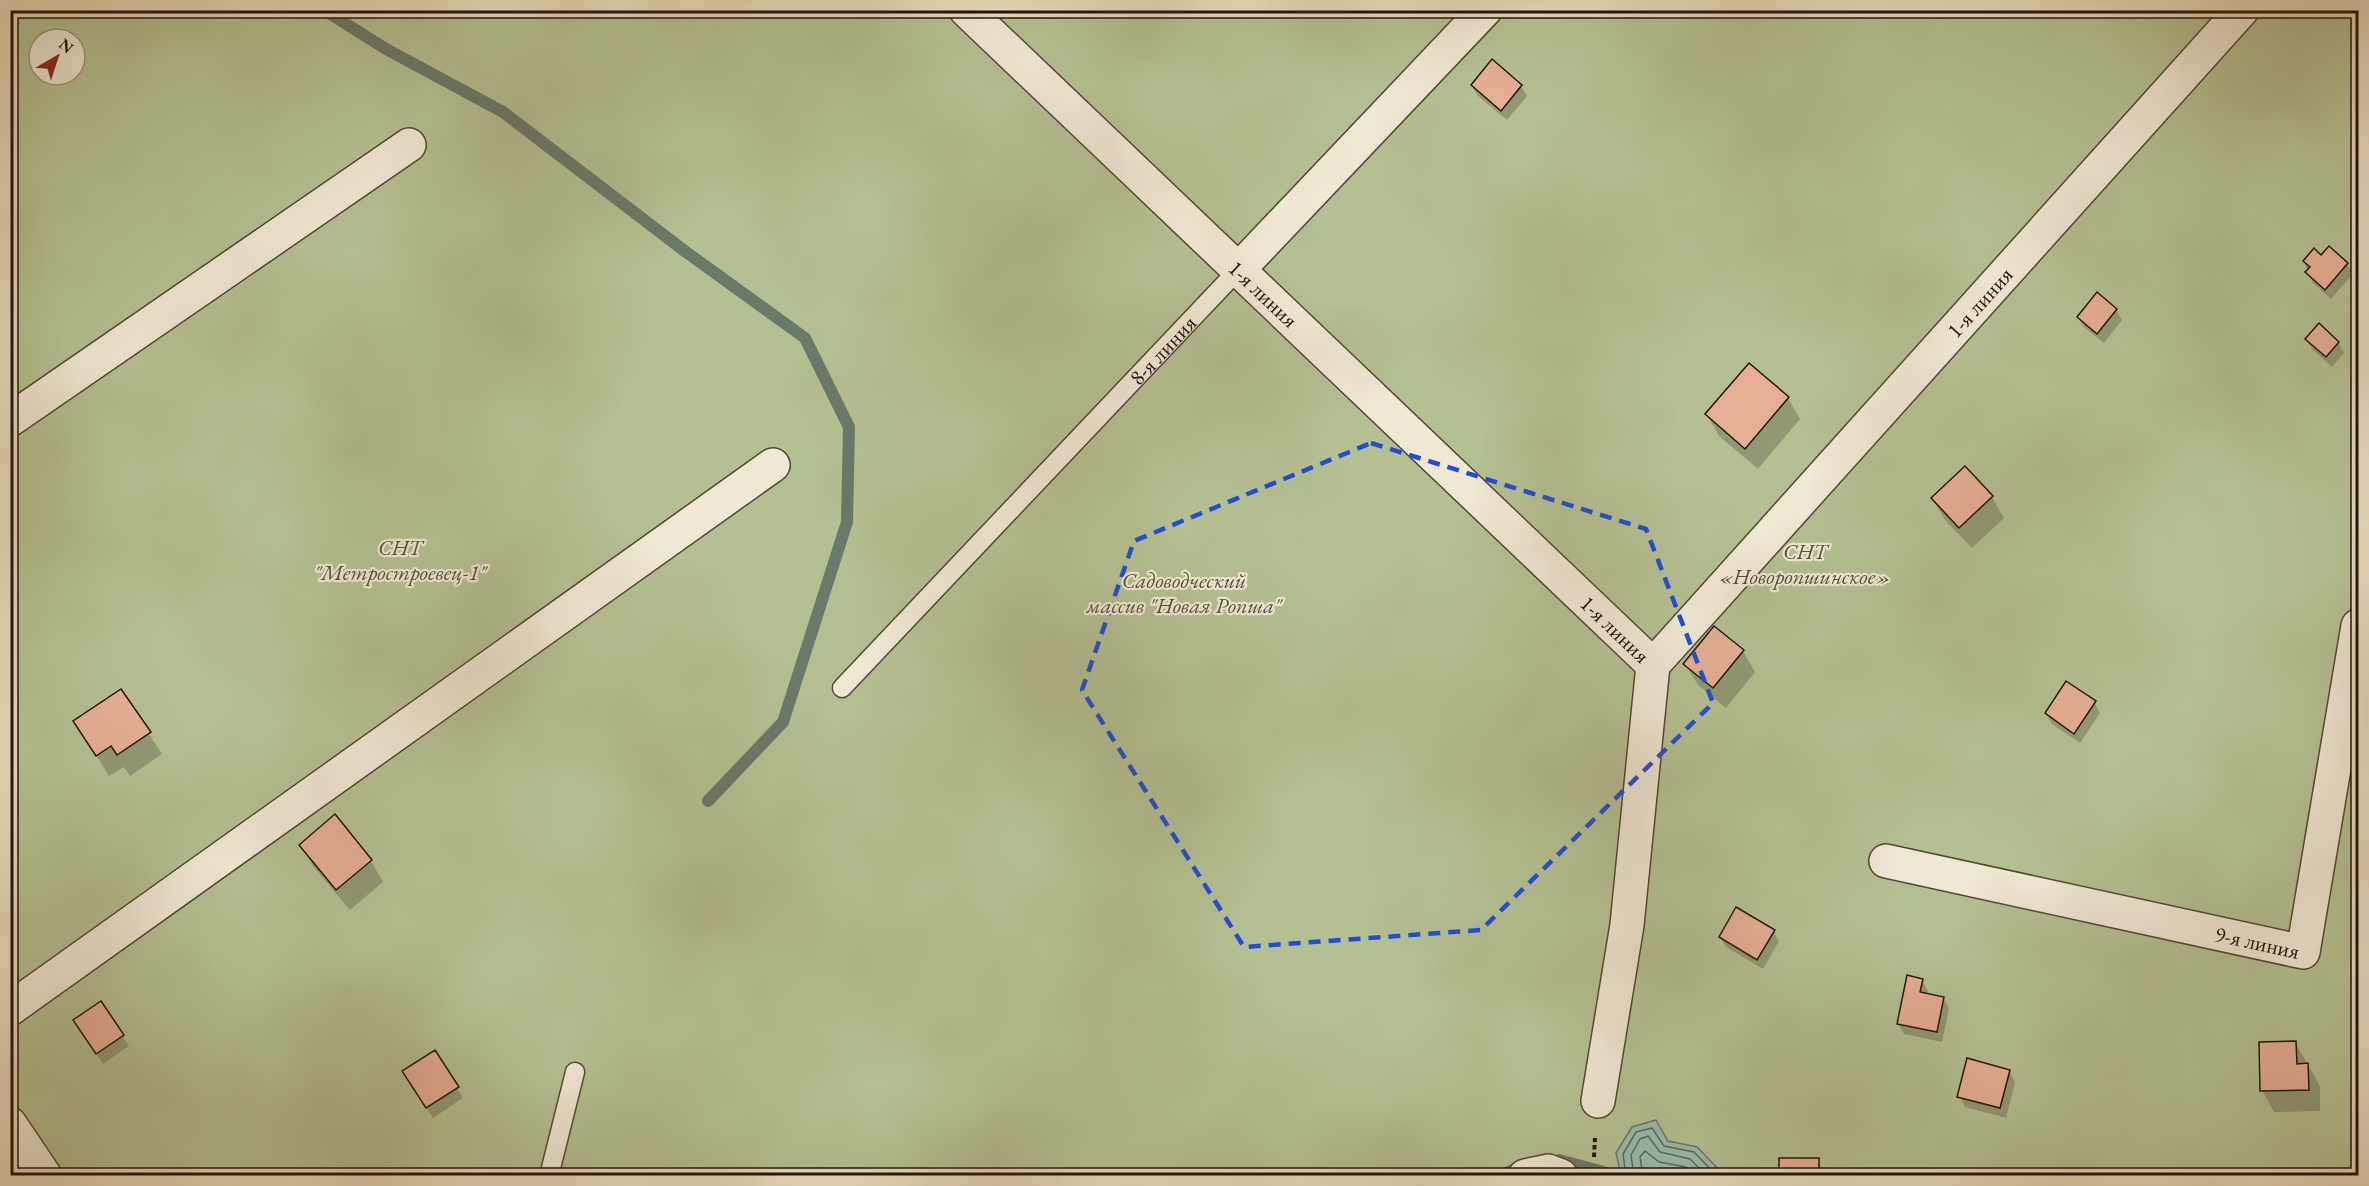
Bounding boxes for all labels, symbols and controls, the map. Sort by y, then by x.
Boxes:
north arrow [27,27,87,87]
text: N [54,33,78,58]
street label: 1-я линия [1222,253,1305,334]
street label: 1-я линия [1940,260,2019,344]
street label: 8-я линия [1122,308,1203,391]
park label: СНТ "Метростроевец-1" [314,533,489,587]
park label: СНТ «Новоропшинское» [1719,537,1891,591]
park label: Садоводческий массив "Новая Ропша" [1086,566,1284,620]
street label: 1-я линия [1574,589,1656,669]
street label: 9-я линия [2212,919,2303,965]

